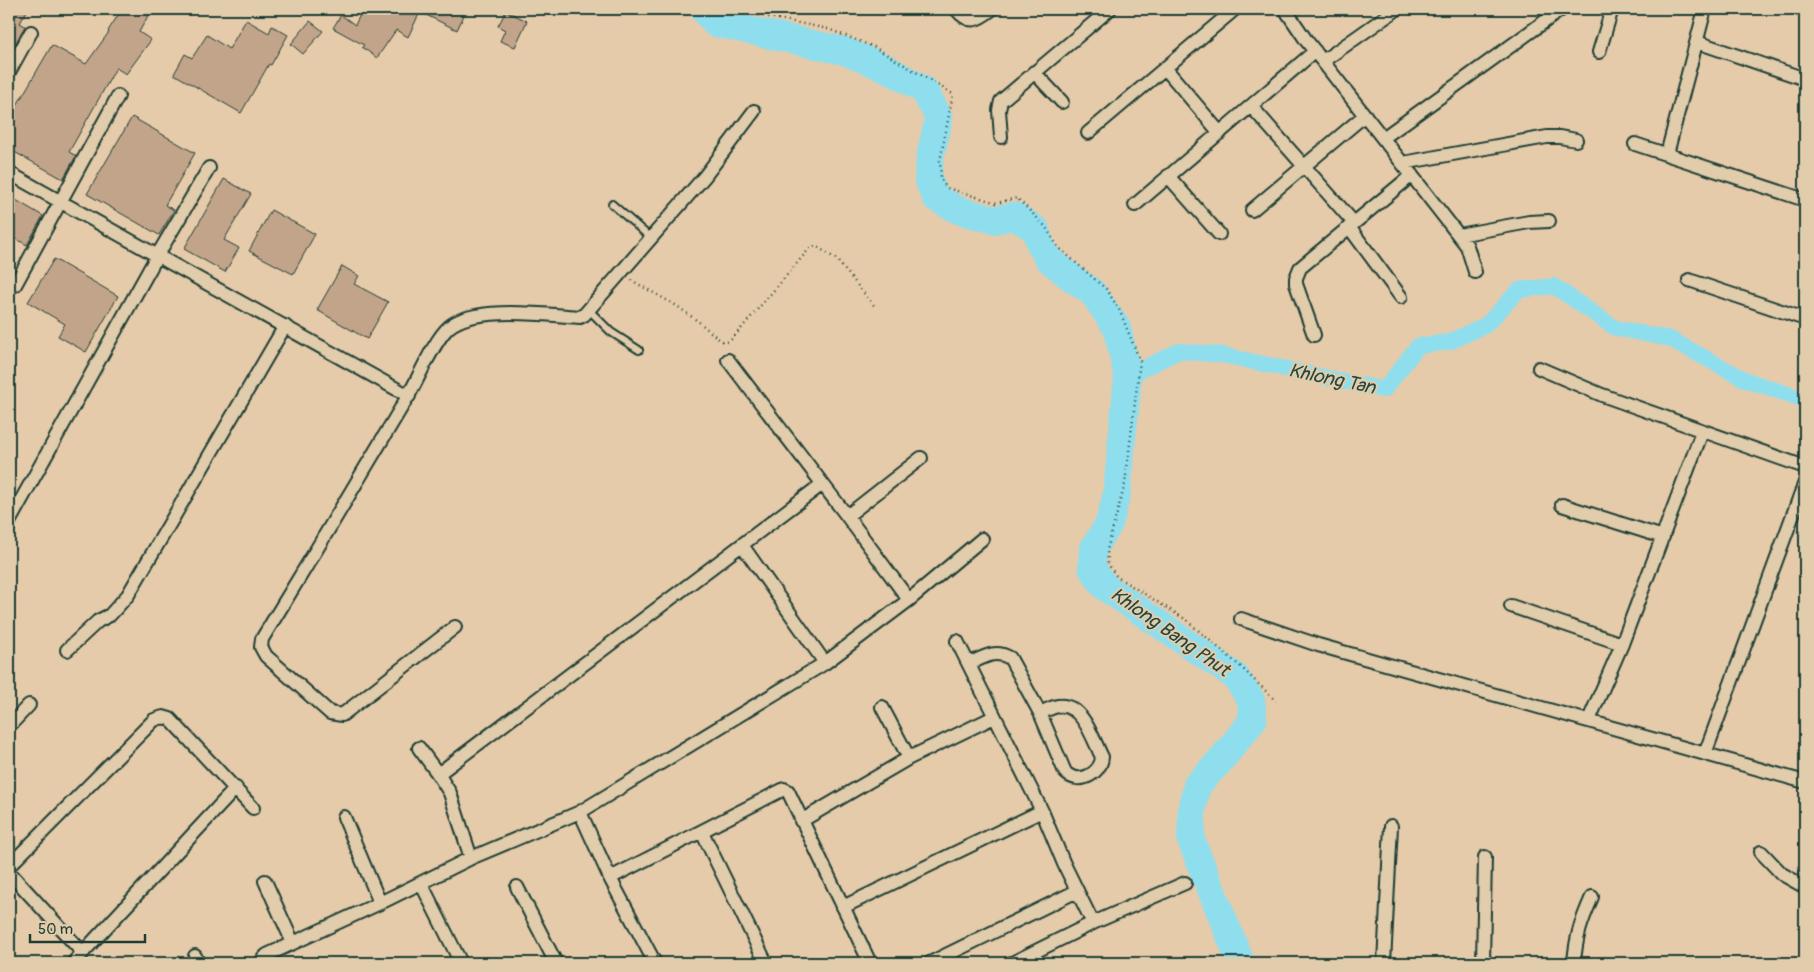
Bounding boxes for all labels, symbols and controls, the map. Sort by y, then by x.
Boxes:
water label: Khlong Tan [1287,358,1379,400]
water label: Khlong Bang Phut [1106,582,1236,683]
scale bar [30,912,145,944]
text: 50 m [38,920,73,939]

